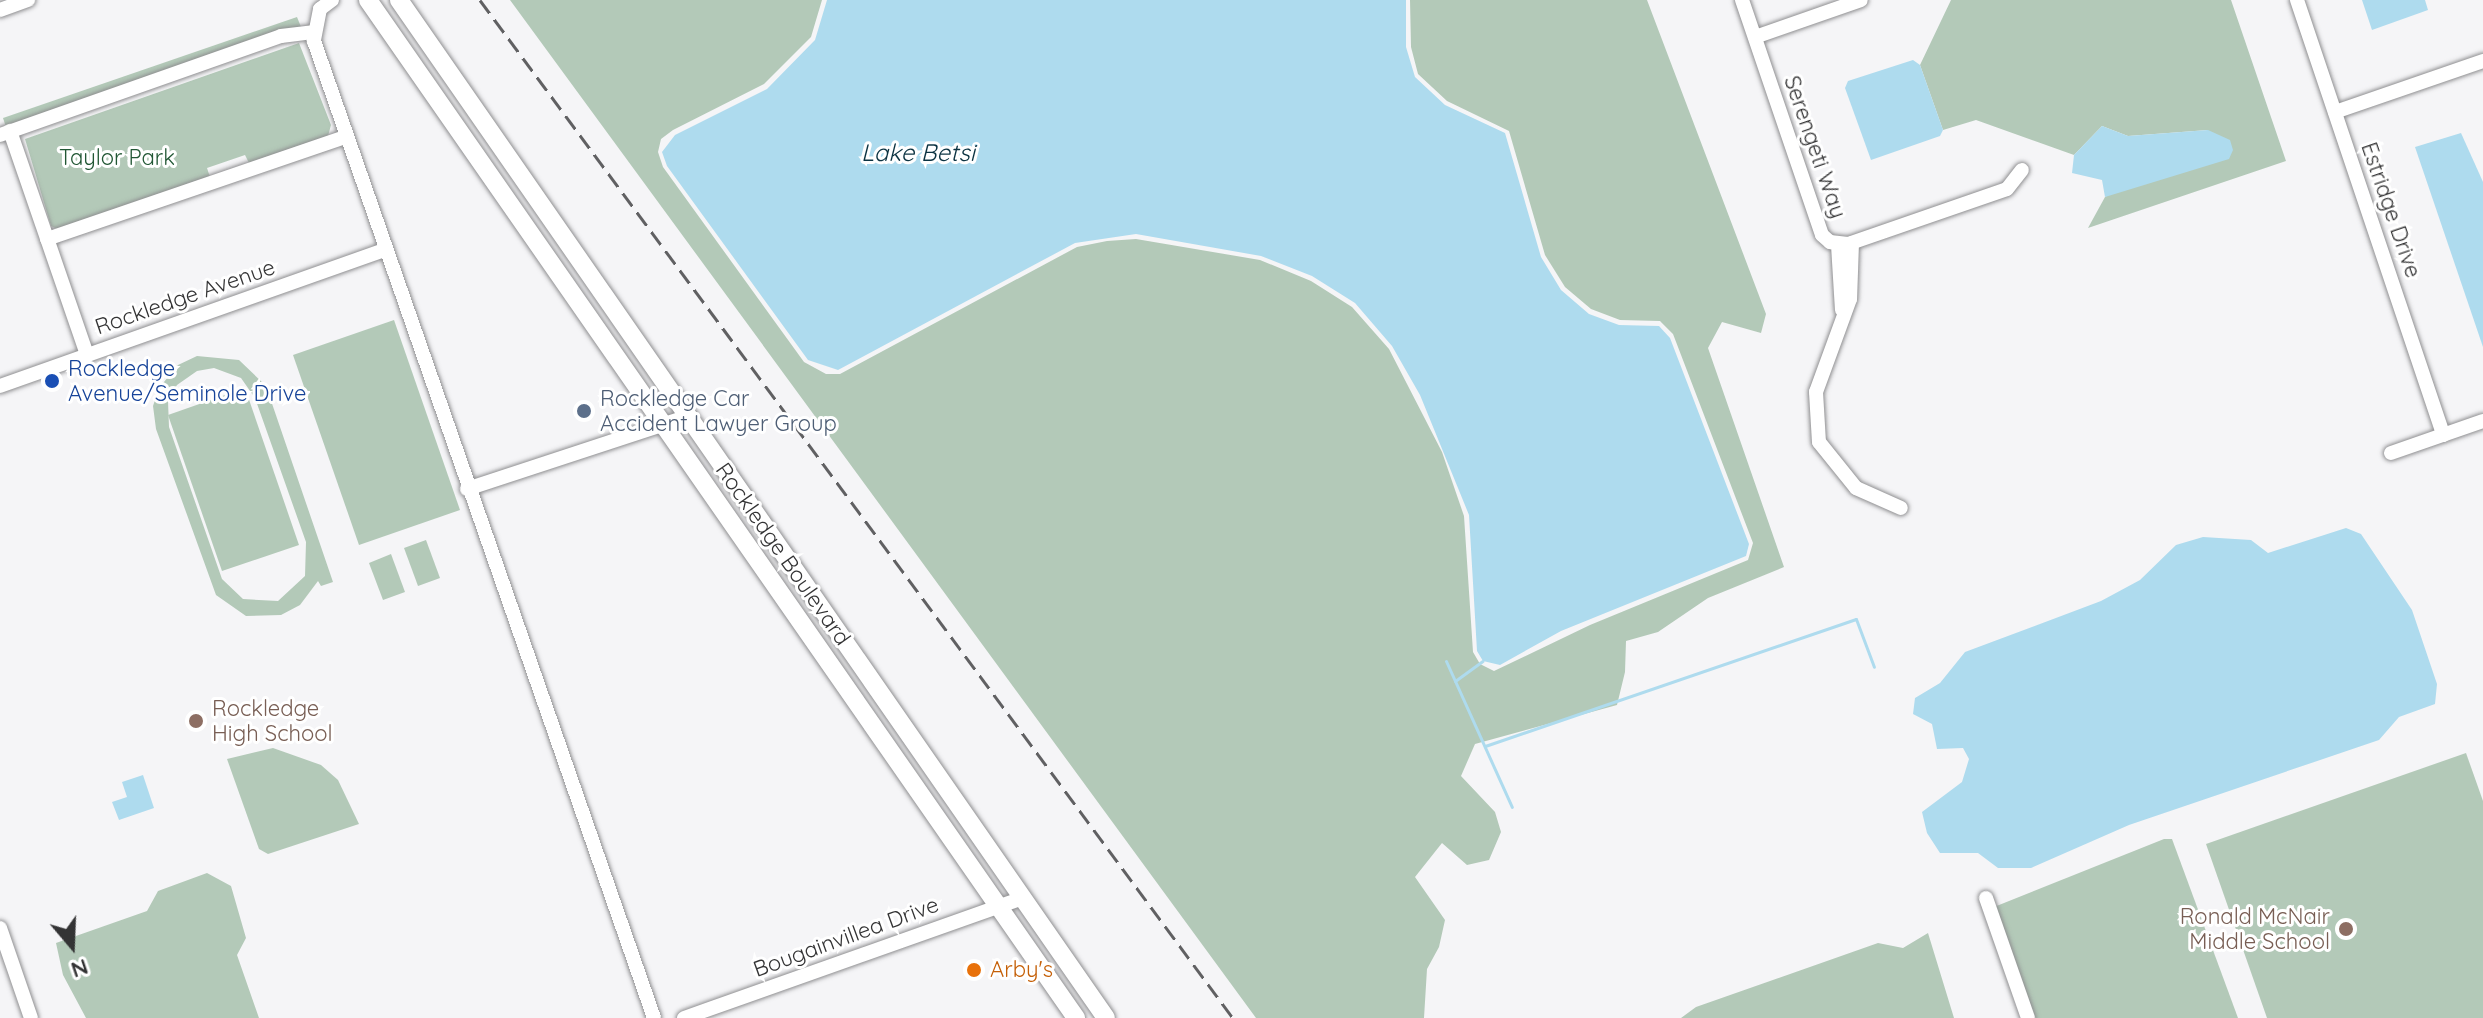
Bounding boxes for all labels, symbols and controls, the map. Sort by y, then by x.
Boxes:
street label: Serengeti Way [1778,72,1852,222]
water label: Lake Betsi [861,139,975,167]
street label: Estridge Drive [2355,139,2427,281]
park label: Taylor Park [59,145,175,171]
street label: Rockledge Avenue [92,254,278,340]
place label: Rockledge Avenue/Seminole Drive [68,355,307,406]
marker: Rockledge Avenue/Seminole Drive [43,372,61,390]
place label: Rockledge Car Accident Lawyer Group [600,385,837,436]
marker: Rockledge Car Accident Lawyer Group [575,402,593,420]
street label: Rockledge Boulevard [710,458,856,650]
place label: Rockledge High School [212,695,333,746]
marker: Rockledge High School [187,712,205,730]
street label: Bougainvillea Drive [750,891,942,983]
place label: Ronald McNair Middle School [2180,903,2330,954]
north arrow [32,906,112,986]
marker: Ronald McNair Middle School [2337,920,2355,938]
text: N [68,953,92,985]
place label: Arby's [990,957,1053,983]
marker: Arby's [965,961,983,979]

